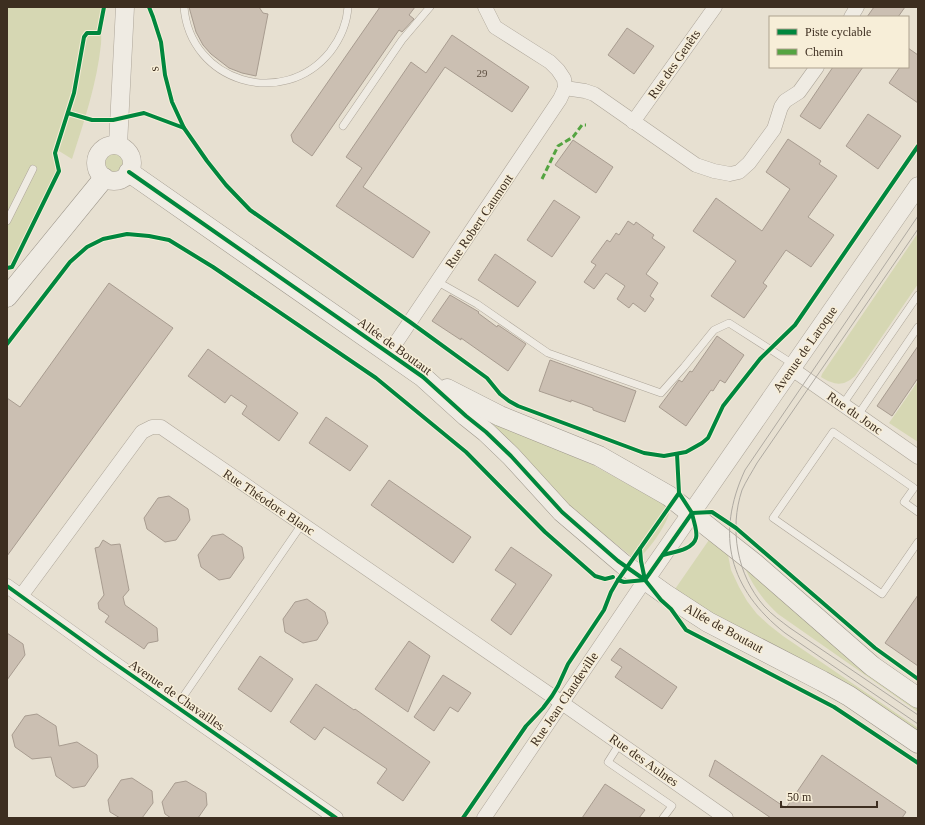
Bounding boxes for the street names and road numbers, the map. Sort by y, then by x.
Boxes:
street label: Rue des Genêts [645,27,703,101]
street label: s [146,66,162,72]
street label: Rue Robert Caumont [442,171,516,271]
street label: Avenue de Laroque [770,303,840,395]
street label: Allée de Boutaut [355,314,435,378]
street label: Rue du Jonc [824,388,886,438]
street label: Rue Théodore Blanc [220,466,318,538]
street label: Allée de Boutaut [682,600,766,656]
street label: Rue Jean Claudeville [527,649,601,749]
street label: Avenue de Chavailles [126,656,228,734]
street label: Rue des Aulnes [607,731,681,789]

